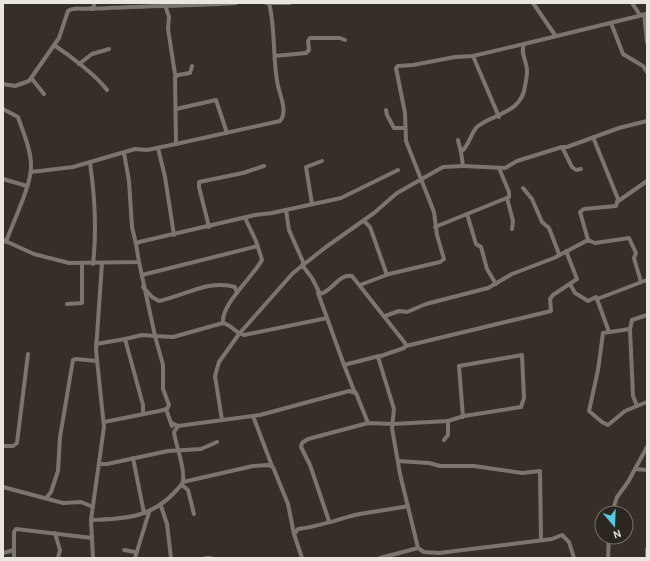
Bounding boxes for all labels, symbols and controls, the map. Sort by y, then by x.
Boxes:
north arrow [594,505,634,545]
text: N [611,527,623,541]

